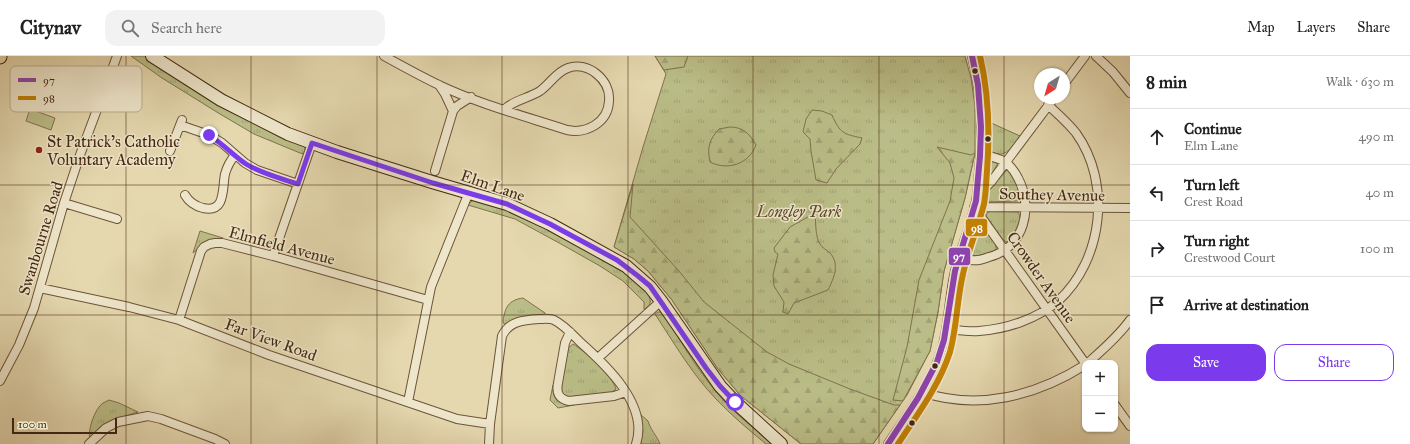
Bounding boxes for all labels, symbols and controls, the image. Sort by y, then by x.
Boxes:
search box [105,10,385,46]
text: Citynav [20,16,81,39]
icon: search [119,17,141,39]
text: Search here [151,19,222,37]
text: Map [1247,19,1275,36]
text: Layers [1297,19,1335,36]
text: Share [1357,19,1390,36]
legend [10,66,142,112]
unlabelled marker [970,66,980,76]
north arrow [1034,68,1070,104]
text: 8 min [1146,72,1187,93]
text: 97 [43,74,55,87]
text: Walk · 630 m [1326,74,1394,90]
text: 98 [43,92,55,105]
text: Continue [1184,120,1242,138]
route end [200,126,218,144]
icon: ahead [1146,126,1168,148]
text: 490 m [1358,129,1394,145]
place label: St Patrick's Catholic Voluntary Academy [46,132,180,169]
unlabelled marker [983,134,993,144]
text: Elm Lane [1184,138,1238,154]
marker: St Patrick's Catholic Voluntary Academy [34,145,44,155]
street label: Elm Lane [458,166,528,205]
text: Turn left [1184,176,1240,194]
street label: Swanbourne Road [14,179,67,297]
icon: left [1146,182,1168,204]
street label: Southey Avenue [999,184,1105,205]
text: 40 m [1365,185,1394,201]
text: Crest Road [1184,194,1243,210]
park label: Longley Park [756,202,841,221]
line badge: 98 [965,218,988,237]
street label: Elmfield Avenue [227,222,337,269]
text: 98 [971,222,983,236]
street label: Crowder Avenue [1003,228,1080,327]
text: Turn right [1184,232,1249,250]
icon: right [1146,238,1168,260]
text: 100 m [1360,241,1394,257]
line badge: 97 [948,247,971,266]
text: 97 [953,250,965,264]
text: Crestwood Court [1184,250,1275,266]
icon: arrive [1146,294,1168,316]
text: Arrive at destination [1184,296,1309,314]
street label: Far View Road [222,314,319,365]
button: Save [1146,344,1266,381]
button: Share [1274,344,1394,381]
map controls [1082,360,1118,432]
button: + [1082,360,1118,396]
unlabelled marker [930,361,940,371]
route start [726,393,744,411]
button: − [1082,396,1118,432]
scale bar [12,416,117,435]
text: 100 m [18,418,47,431]
unlabelled marker [907,418,917,428]

